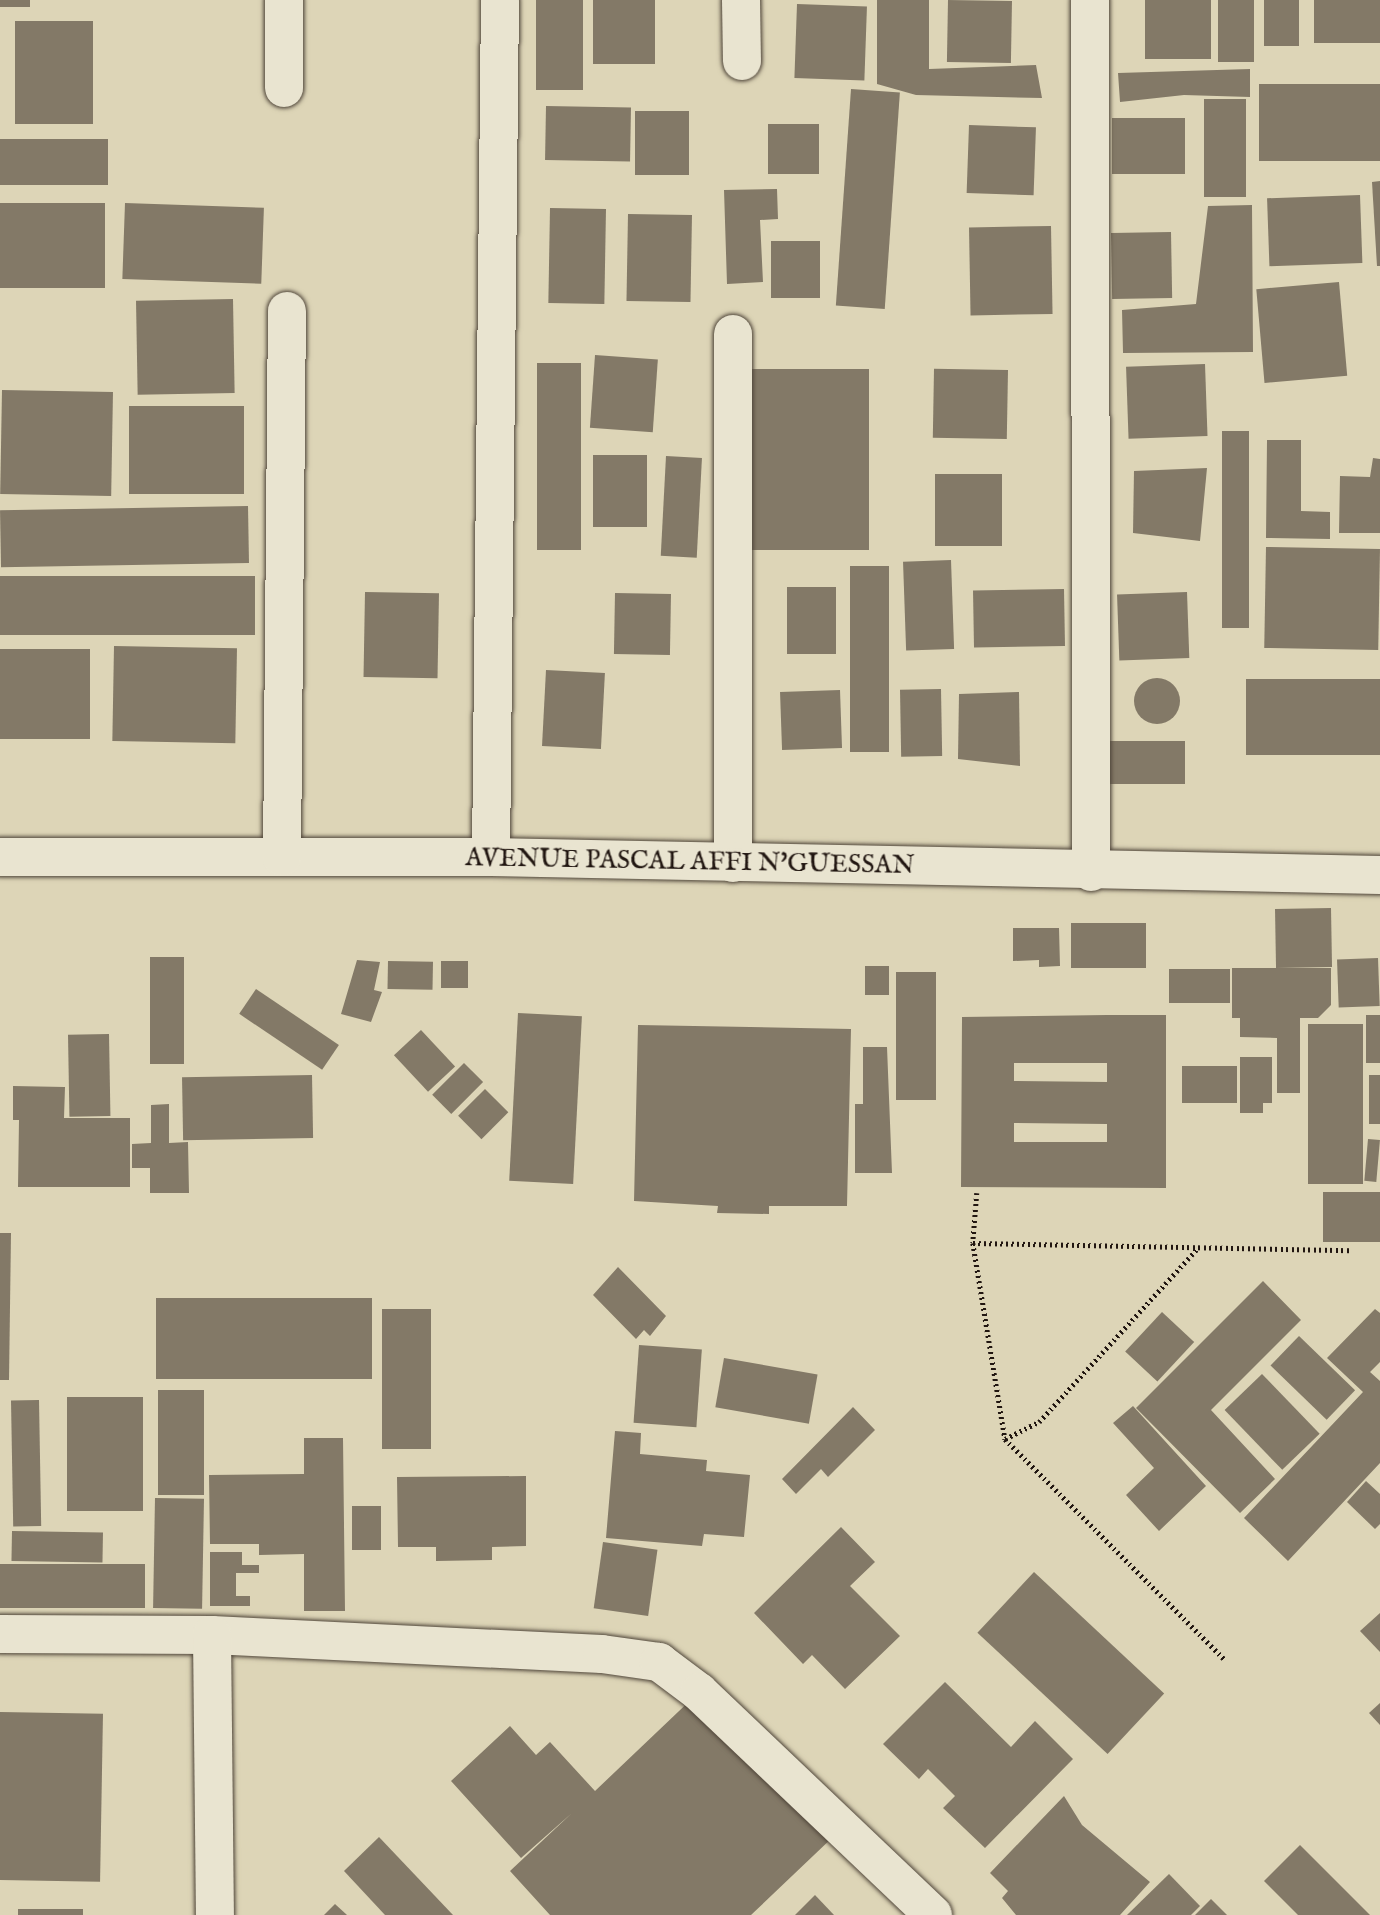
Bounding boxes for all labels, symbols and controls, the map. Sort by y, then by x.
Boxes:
street label: AVENUE PASCAL AFFI N'GUESSAN [465,842,915,882]

